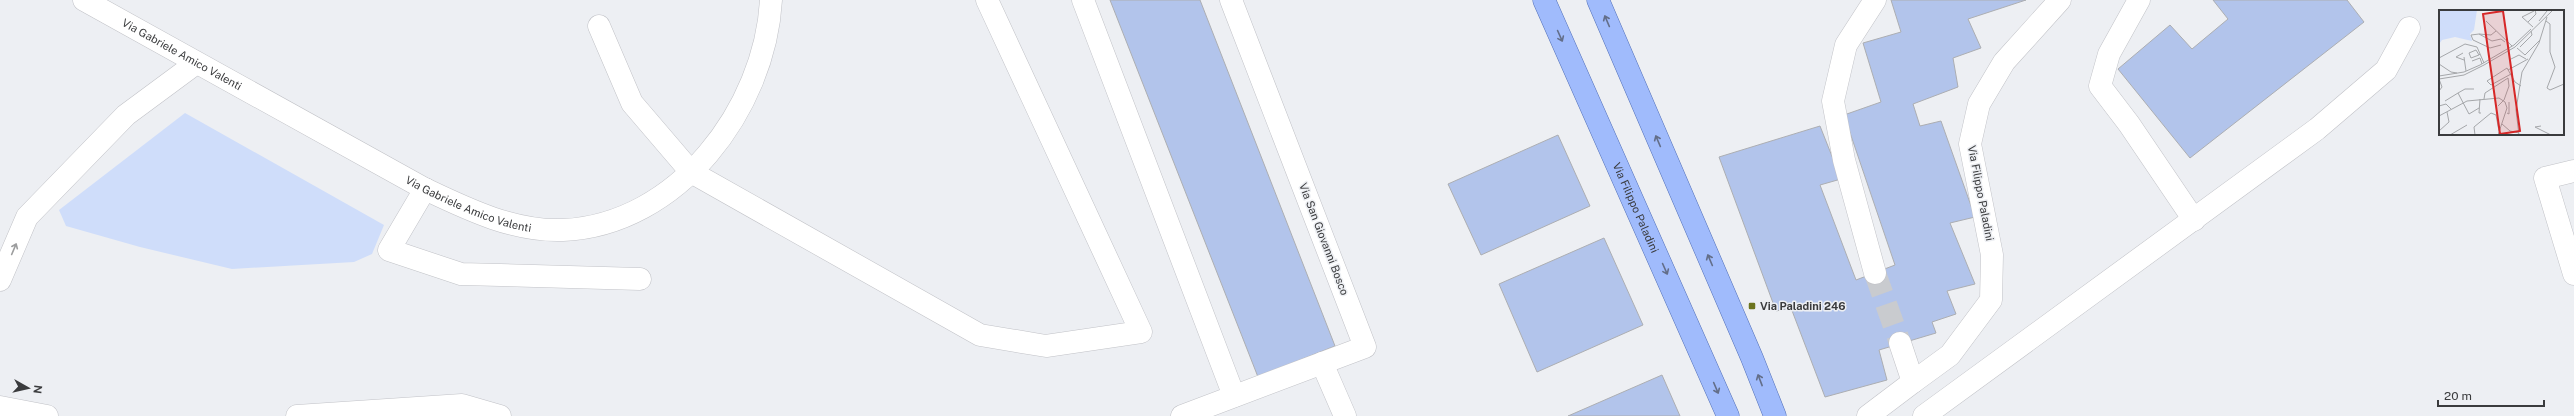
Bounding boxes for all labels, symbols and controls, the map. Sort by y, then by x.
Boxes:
inset map [2439,10,2564,135]
street label: Via Gabriele Amico Valenti [120,16,244,92]
one-way arrow [1603,16,1610,28]
one-way arrow [1556,29,1564,41]
one-way arrow [1654,135,1662,147]
street label: Via Filippo Paladini [1966,144,1996,242]
street label: Via Filippo Paladini [1611,161,1661,254]
street label: Via Gabriele Amico Valenti [403,173,532,234]
street label: Via San Giovanni Bosco [1297,181,1351,297]
one-way arrow [10,243,18,255]
one-way arrow [1706,254,1713,266]
one-way arrow [1661,263,1669,275]
place label: Via Paladini 246 [1760,300,1846,312]
marker: Via Paladini 246 [1747,301,1757,311]
north arrow [8,368,48,408]
one-way arrow [1756,374,1764,386]
one-way arrow [1713,382,1720,394]
scale bar [2438,382,2544,408]
text: N [31,384,44,394]
text: 20 m [2444,389,2472,403]

